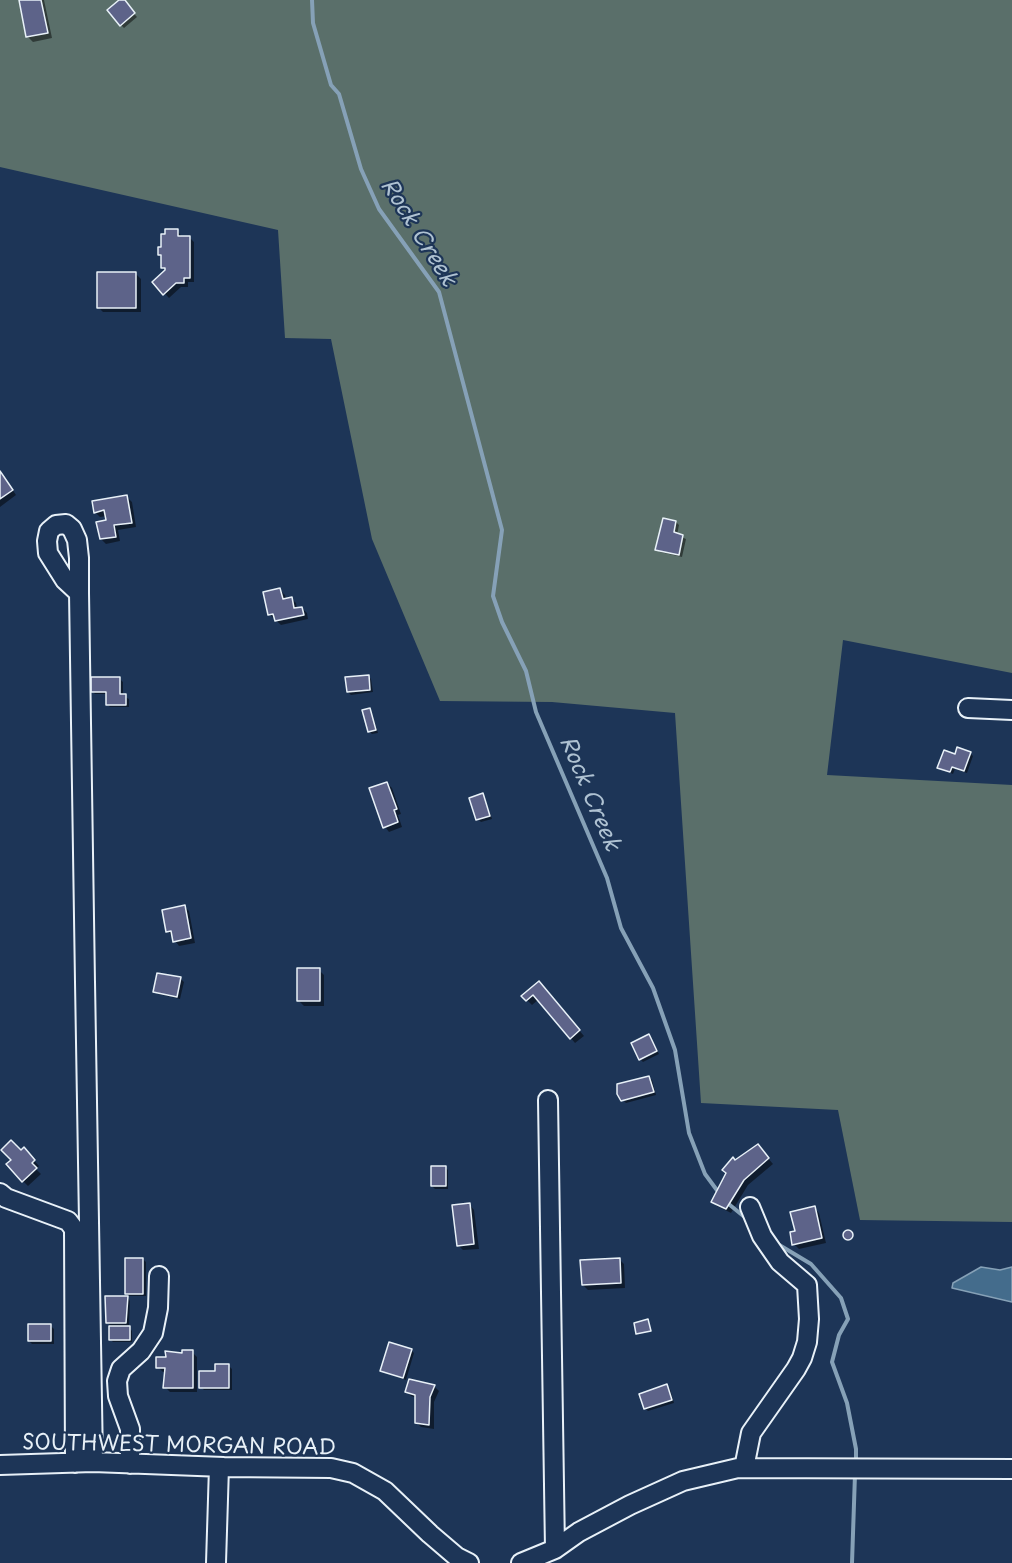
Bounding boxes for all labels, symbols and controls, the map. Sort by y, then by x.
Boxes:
water label: Rock Creek [375,174,461,292]
water label: Rock Creek [553,733,625,855]
street label: SOUTHWEST MORGAN ROAD [22,1431,336,1461]

